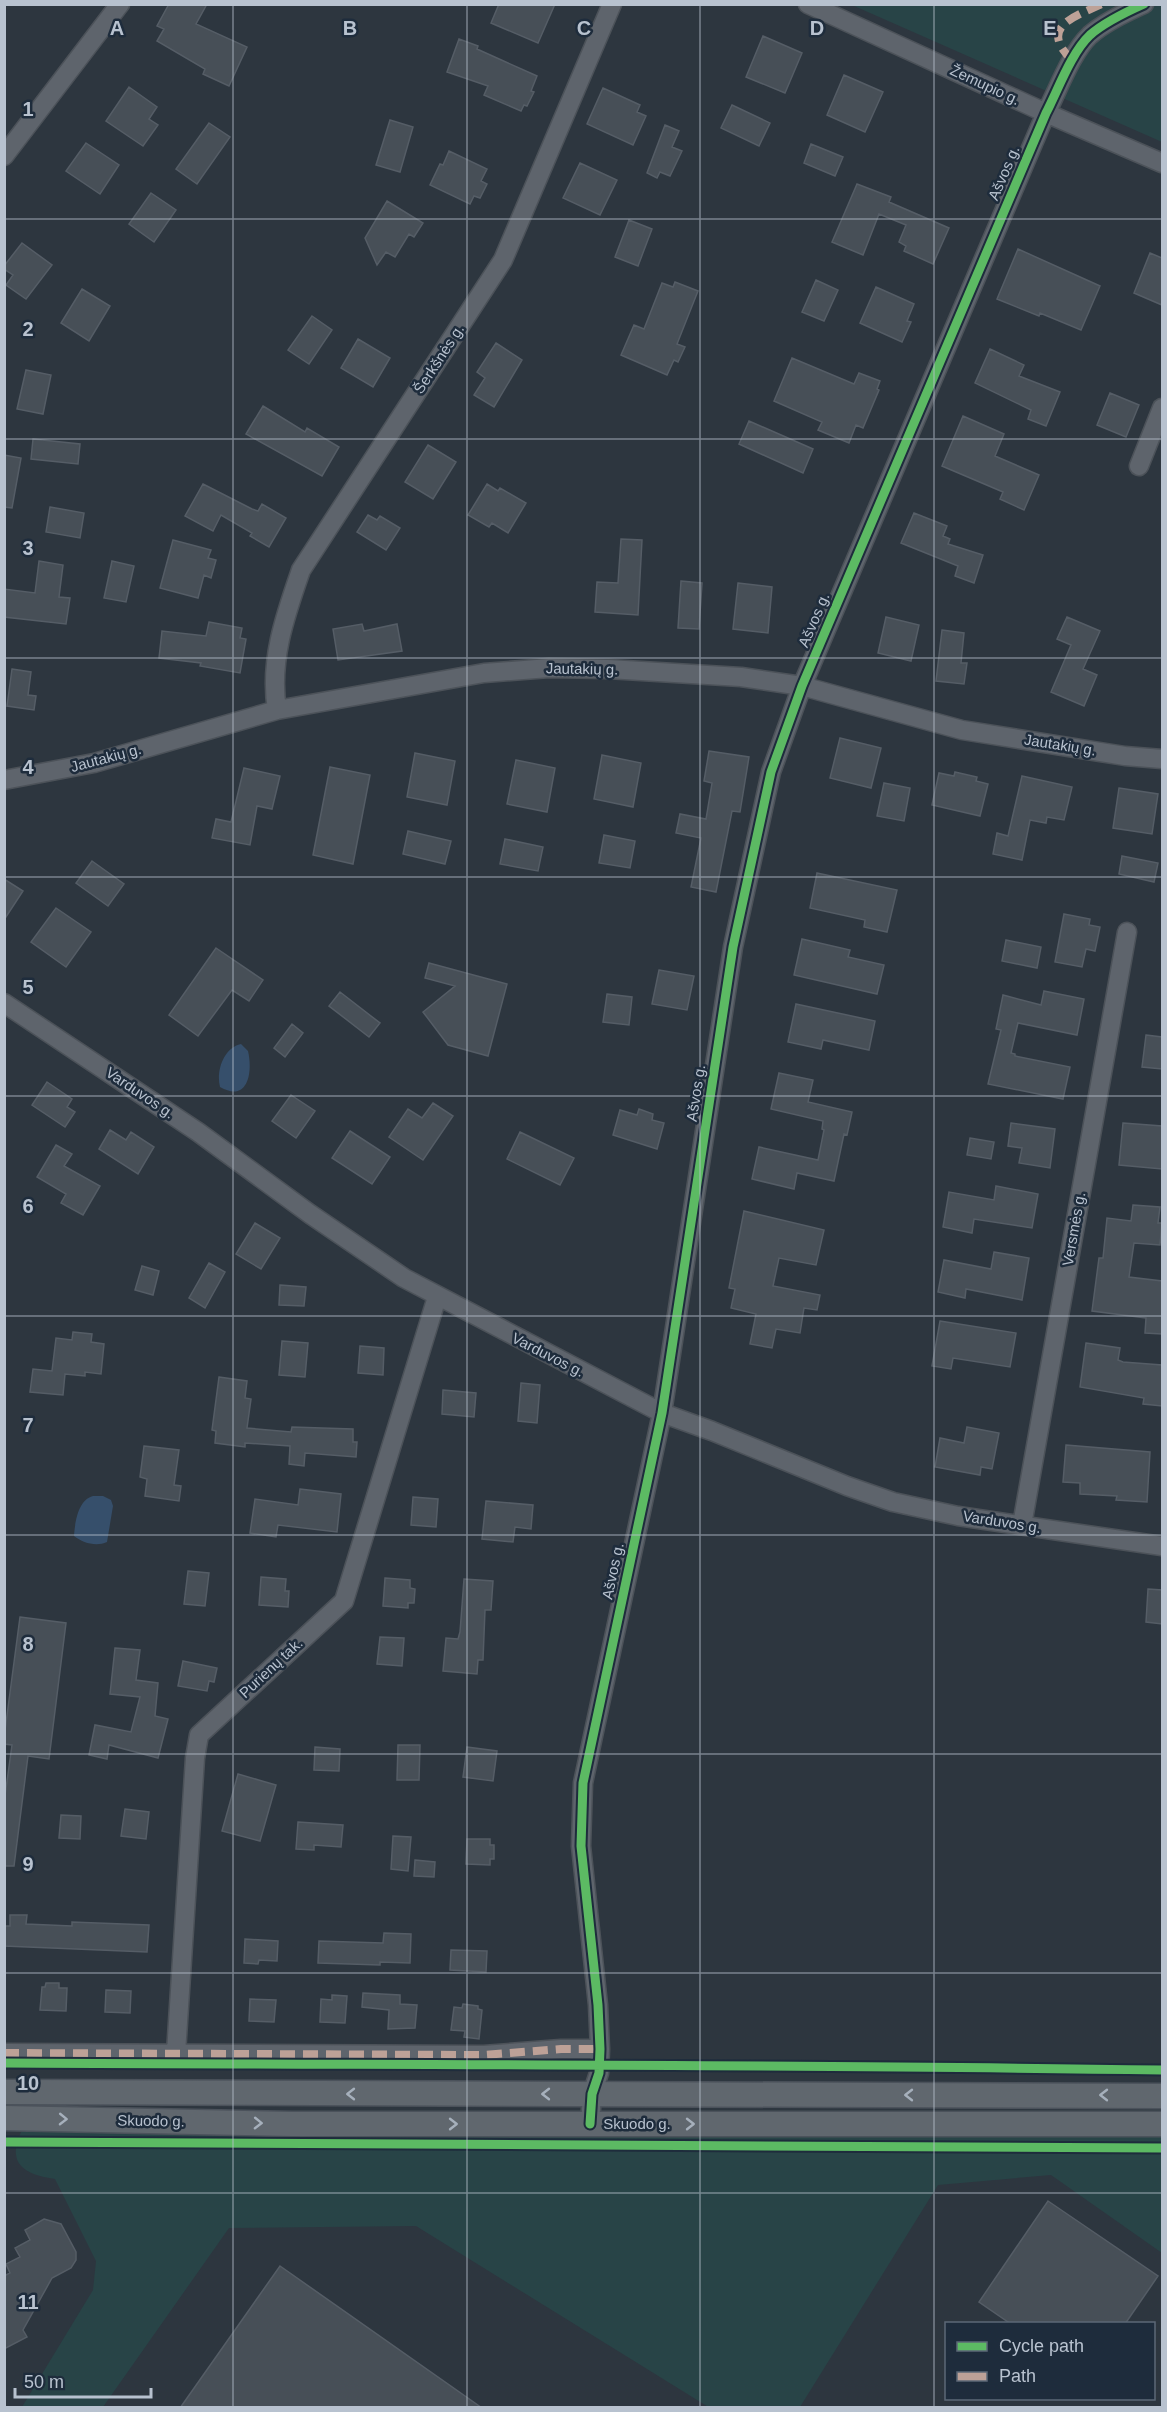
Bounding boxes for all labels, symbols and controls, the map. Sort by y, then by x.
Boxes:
text: A [110,17,124,39]
text: B [343,17,357,39]
text: C [577,17,591,39]
text: D [810,17,824,39]
text: E [1043,17,1057,39]
street label: Žemupio g. [948,61,1023,108]
text: 1 [22,98,34,120]
street label: Ašvos g. [984,143,1023,203]
text: 2 [22,318,34,340]
street label: Šerkšnės g. [410,321,467,397]
text: 3 [22,537,34,559]
street label: Ašvos g. [794,590,833,650]
street label: Jautakių g. [546,659,618,678]
street label: Jautakių g. [1023,730,1097,759]
street label: Jautakių g. [69,740,143,775]
text: 4 [22,756,34,778]
text: 5 [22,976,34,998]
street label: Varduvos g. [103,1063,178,1122]
street label: Ašvos g. [683,1063,708,1123]
street label: Versmės g. [1059,1190,1088,1267]
text: 6 [22,1195,34,1217]
street label: Varduvos g. [509,1329,587,1380]
text: 7 [22,1414,34,1436]
street label: Varduvos g. [962,1507,1042,1536]
street label: Ašvos g. [598,1541,627,1601]
text: 8 [22,1633,34,1655]
street label: Purienų tak. [236,1634,306,1701]
text: 9 [22,1853,34,1875]
text: 10 [17,2072,39,2094]
one-way arrow [347,2088,356,2100]
one-way arrow [542,2088,551,2100]
one-way arrow [905,2089,914,2101]
one-way arrow [1100,2089,1109,2101]
street label: Skuodo g. [117,2111,185,2130]
one-way arrow [58,2113,67,2125]
street label: Skuodo g. [603,2115,671,2132]
one-way arrow [253,2117,262,2129]
one-way arrow [448,2118,457,2130]
one-way arrow [685,2118,694,2130]
text: 11 [17,2291,39,2313]
legend [945,2322,1155,2400]
text: Cycle path [999,2336,1084,2356]
scale bar [15,2361,152,2399]
text: Path [999,2366,1036,2386]
text: 50 m [24,2372,64,2392]

